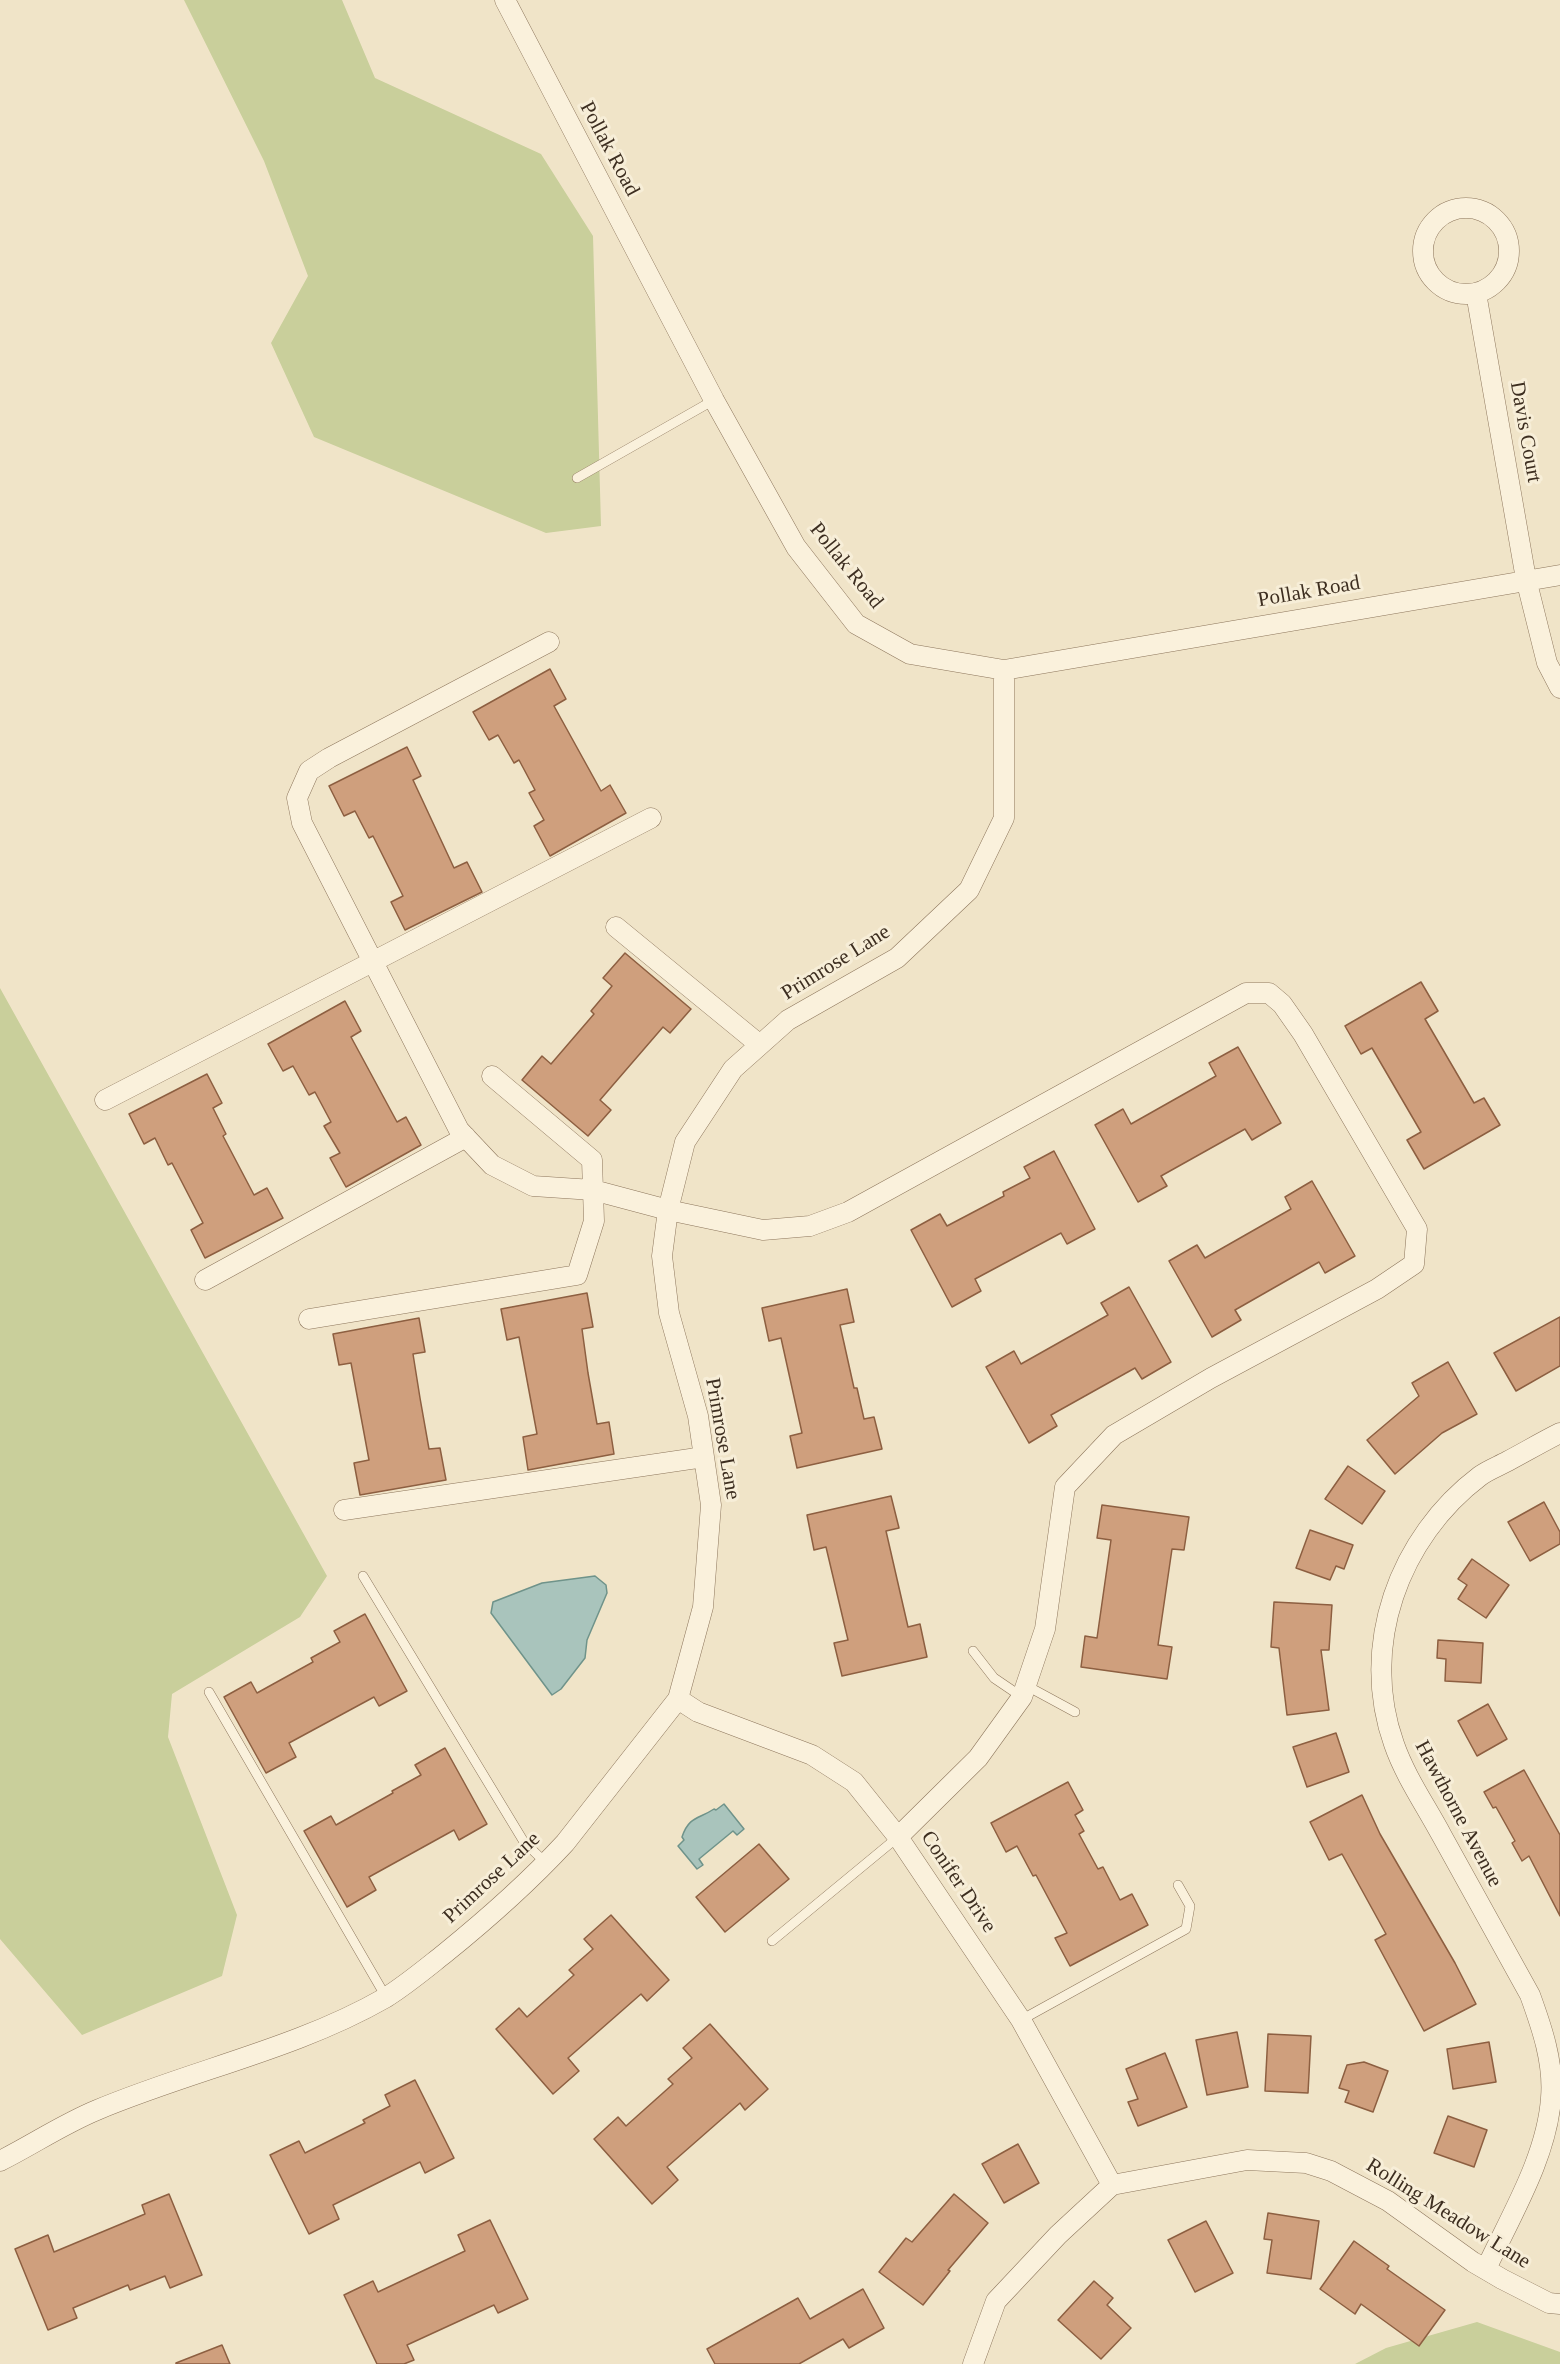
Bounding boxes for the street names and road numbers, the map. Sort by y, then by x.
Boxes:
street label: Pollak Road [574,98,644,200]
street label: Davis Court [1504,380,1546,484]
street label: Pollak Road [804,518,888,614]
street label: Pollak Road [1256,571,1362,613]
street label: Primrose Lane [777,920,895,1006]
street label: Primrose Lane [699,1376,745,1502]
street label: Hawthorne Avenue [1409,1736,1507,1892]
street label: Conifer Drive [915,1826,1001,1938]
street label: Primrose Lane [438,1827,546,1929]
street label: Rolling Meadow Lane [1361,2153,1535,2275]

